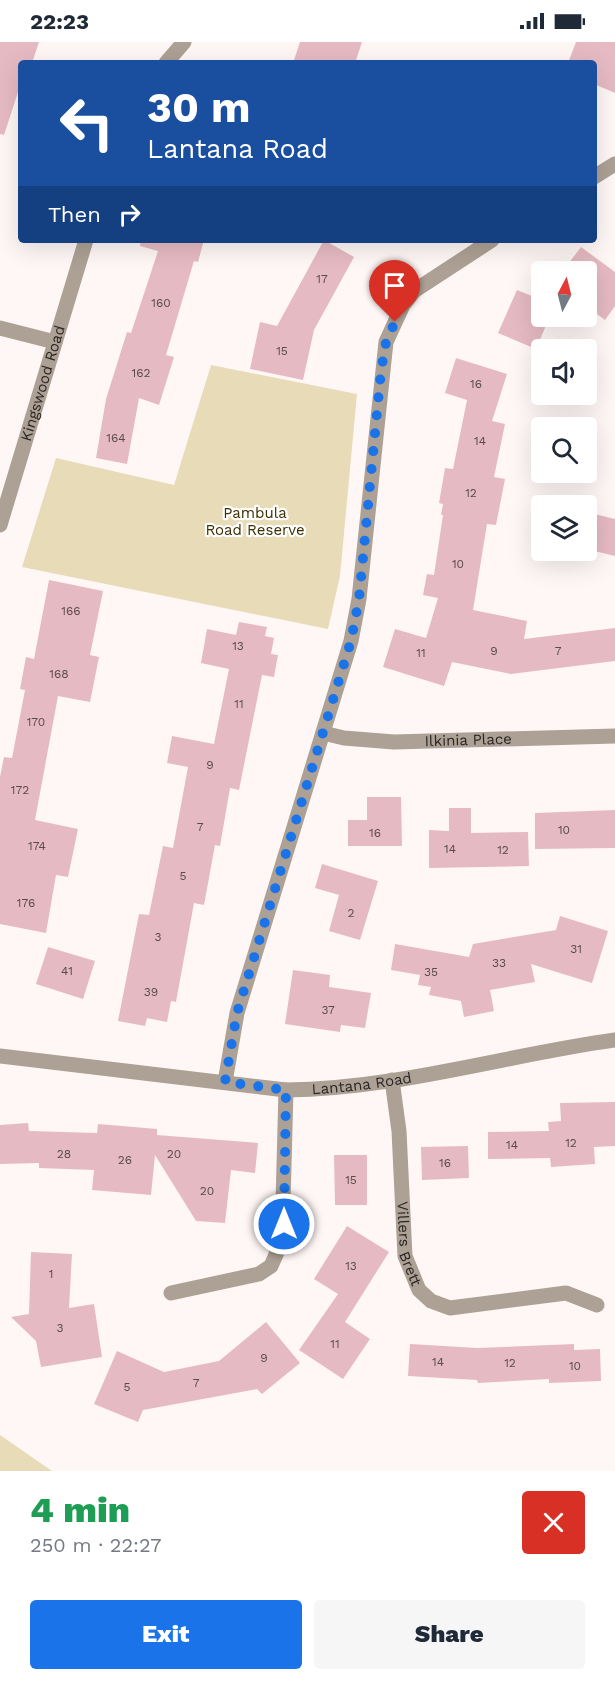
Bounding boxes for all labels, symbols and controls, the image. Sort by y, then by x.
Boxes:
text: 22:23 [30,9,89,34]
text: 30 m [147,83,251,132]
icon: left [48,84,126,162]
text: Lantana Road [147,133,328,165]
icon: right [113,198,146,231]
text: Then [48,202,101,227]
pin [369,260,420,322]
north arrow [531,261,597,327]
map controls [531,261,597,561]
icon: arrive [378,269,411,302]
house number: 17 [316,272,328,286]
house number: 160 [151,296,171,310]
street label: Kingswood Road [17,323,69,443]
button: sound [531,339,597,405]
house number: 15 [276,344,288,358]
house number: 162 [132,366,150,380]
house number: 16 [470,377,482,391]
button: search [531,417,597,483]
house number: 164 [106,431,126,445]
house number: 14 [474,434,486,448]
house number: 12 [465,486,477,500]
button: layers [531,495,597,561]
park label: Pambula Road Reserve [205,504,305,539]
house number: 10 [452,557,464,571]
house number: 166 [61,604,81,618]
house number: 13 [232,639,244,653]
house number: 9 [490,644,498,658]
house number: 7 [555,644,562,658]
house number: 11 [416,646,426,660]
house number: 168 [49,667,69,681]
house number: 11 [234,697,244,711]
house number: 170 [27,715,45,729]
street label: Ilkinia Place [424,730,512,750]
house number: 9 [206,758,214,772]
house number: 172 [11,783,29,797]
house number: 7 [197,820,204,834]
house number: 10 [558,823,570,837]
house number: 16 [369,826,381,840]
house number: 174 [28,839,46,853]
house number: 14 [444,842,456,856]
house number: 12 [497,843,509,857]
house number: 5 [180,869,187,883]
house number: 176 [17,896,35,910]
house number: 2 [348,906,355,920]
house number: 3 [155,930,162,944]
house number: 31 [570,942,582,956]
house number: 33 [492,956,506,970]
house number: 41 [61,964,73,978]
house number: 35 [424,965,438,979]
house number: 39 [144,985,158,999]
house number: 37 [321,1003,335,1017]
street label: Lantana Road [311,1069,413,1098]
house number: 12 [565,1136,577,1150]
house number: 14 [506,1138,518,1152]
house number: 28 [57,1147,71,1161]
house number: 20 [167,1147,181,1161]
house number: 26 [118,1153,132,1167]
house number: 16 [439,1156,451,1170]
house number: 15 [345,1173,357,1187]
house number: 20 [200,1184,214,1198]
position arrow [252,1192,316,1256]
street label: Villers Brett [393,1201,426,1289]
house number: 13 [345,1259,357,1273]
house number: 1 [49,1267,53,1281]
house number: 3 [57,1321,64,1335]
house number: 11 [330,1337,340,1351]
house number: 9 [260,1351,268,1365]
house number: 14 [432,1355,444,1369]
house number: 12 [504,1356,516,1370]
house number: 10 [569,1359,581,1373]
house number: 7 [193,1376,200,1390]
house number: 5 [124,1380,131,1394]
text: 4 min [30,1489,130,1531]
button: close [522,1491,585,1554]
text: 250 m · 22:27 [30,1533,162,1557]
button: Exit [30,1600,302,1669]
button: Share [314,1600,585,1669]

